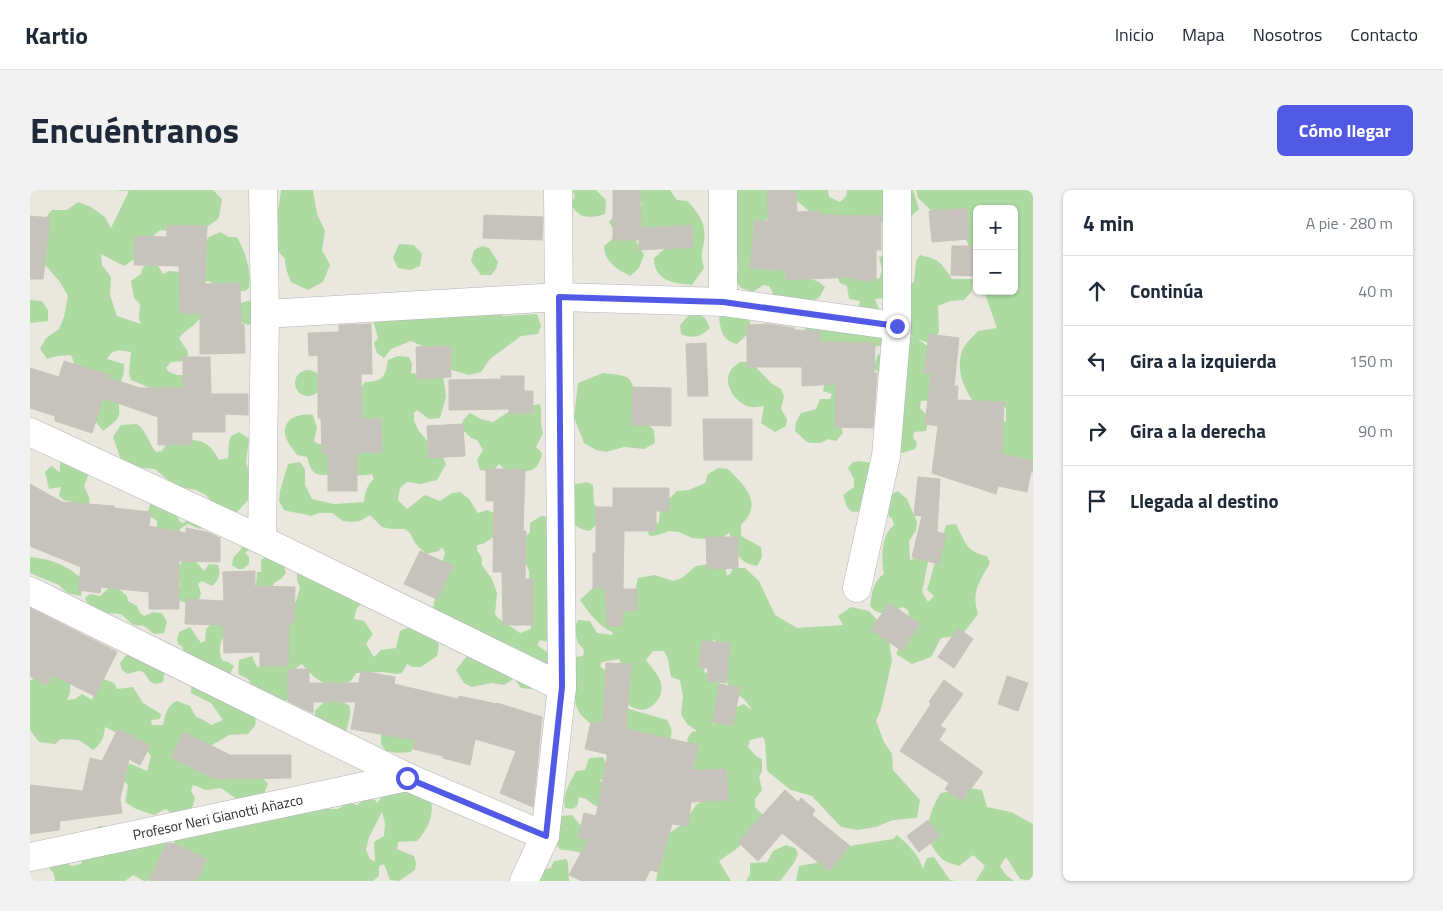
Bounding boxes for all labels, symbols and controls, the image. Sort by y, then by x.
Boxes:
text: Kartio [25,17,88,53]
text: Inicio [1115,21,1154,48]
text: Mapa [1182,21,1225,48]
text: Nosotros [1253,21,1322,48]
text: Contacto [1350,21,1418,48]
text: Encuéntranos [30,103,239,157]
button: Cómo llegar [1277,105,1413,156]
map controls [973,205,1018,295]
button: + [973,205,1018,250]
text: 4 min [1083,207,1134,239]
text: A pie · 280 m [1306,211,1393,235]
button: − [973,250,1018,295]
text: Continúa [1130,276,1203,305]
icon: ahead [1083,277,1111,305]
text: 40 m [1358,279,1393,303]
route end [886,315,909,338]
text: Gira a la izquierda [1130,346,1277,375]
icon: left [1083,347,1111,375]
text: 150 m [1349,349,1393,373]
text: Gira a la derecha [1130,416,1266,445]
icon: right [1083,417,1111,445]
text: 90 m [1358,419,1393,443]
text: Llegada al destino [1130,486,1279,515]
icon: arrive [1083,487,1111,515]
route start [396,767,419,790]
street label: Profesor Neri Gianotti Añazco [131,788,305,845]

